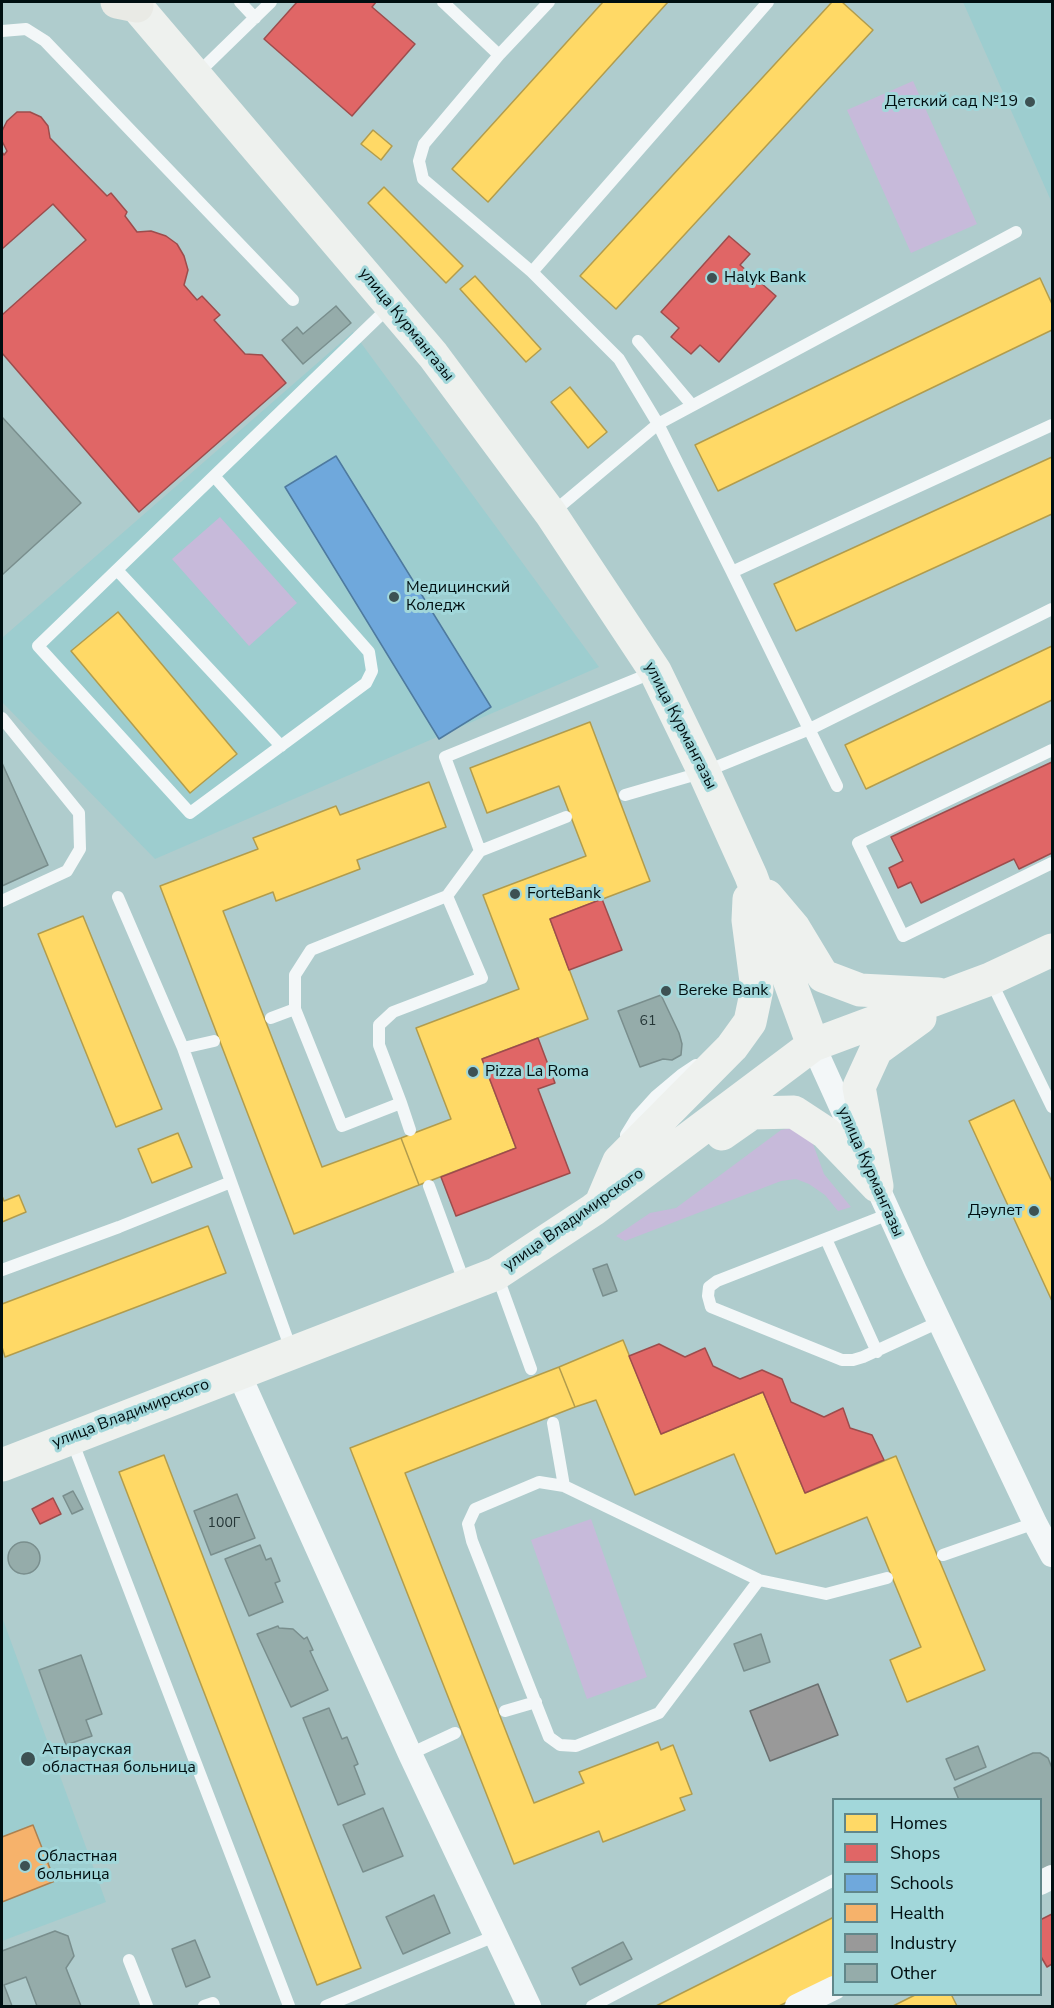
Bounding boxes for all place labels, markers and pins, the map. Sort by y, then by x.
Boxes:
place label: Детский сад №19 [885,92,1018,112]
marker: Детский сад №19 [1023,95,1037,109]
place label: Halyk Bank [724,268,806,288]
marker: Halyk Bank [705,271,719,285]
place label: Медицинский Коледж [406,578,510,616]
marker: Медицинский Коледж [387,590,401,604]
place label: ForteBank [527,884,601,904]
marker: ForteBank [508,887,522,901]
place label: Bereke Bank [678,981,768,1001]
marker: Bereke Bank [659,984,673,998]
place label: Pizza La Roma [485,1062,589,1082]
marker: Pizza La Roma [466,1065,480,1079]
place label: Дәулет [968,1201,1022,1221]
marker: Дәулет [1027,1204,1041,1218]
place label: Атырауская областная больница [42,1740,196,1778]
marker: Атырауская областная больница [19,1750,37,1768]
place label: Областная больница [37,1847,117,1885]
marker: Областная больница [18,1859,32,1873]

